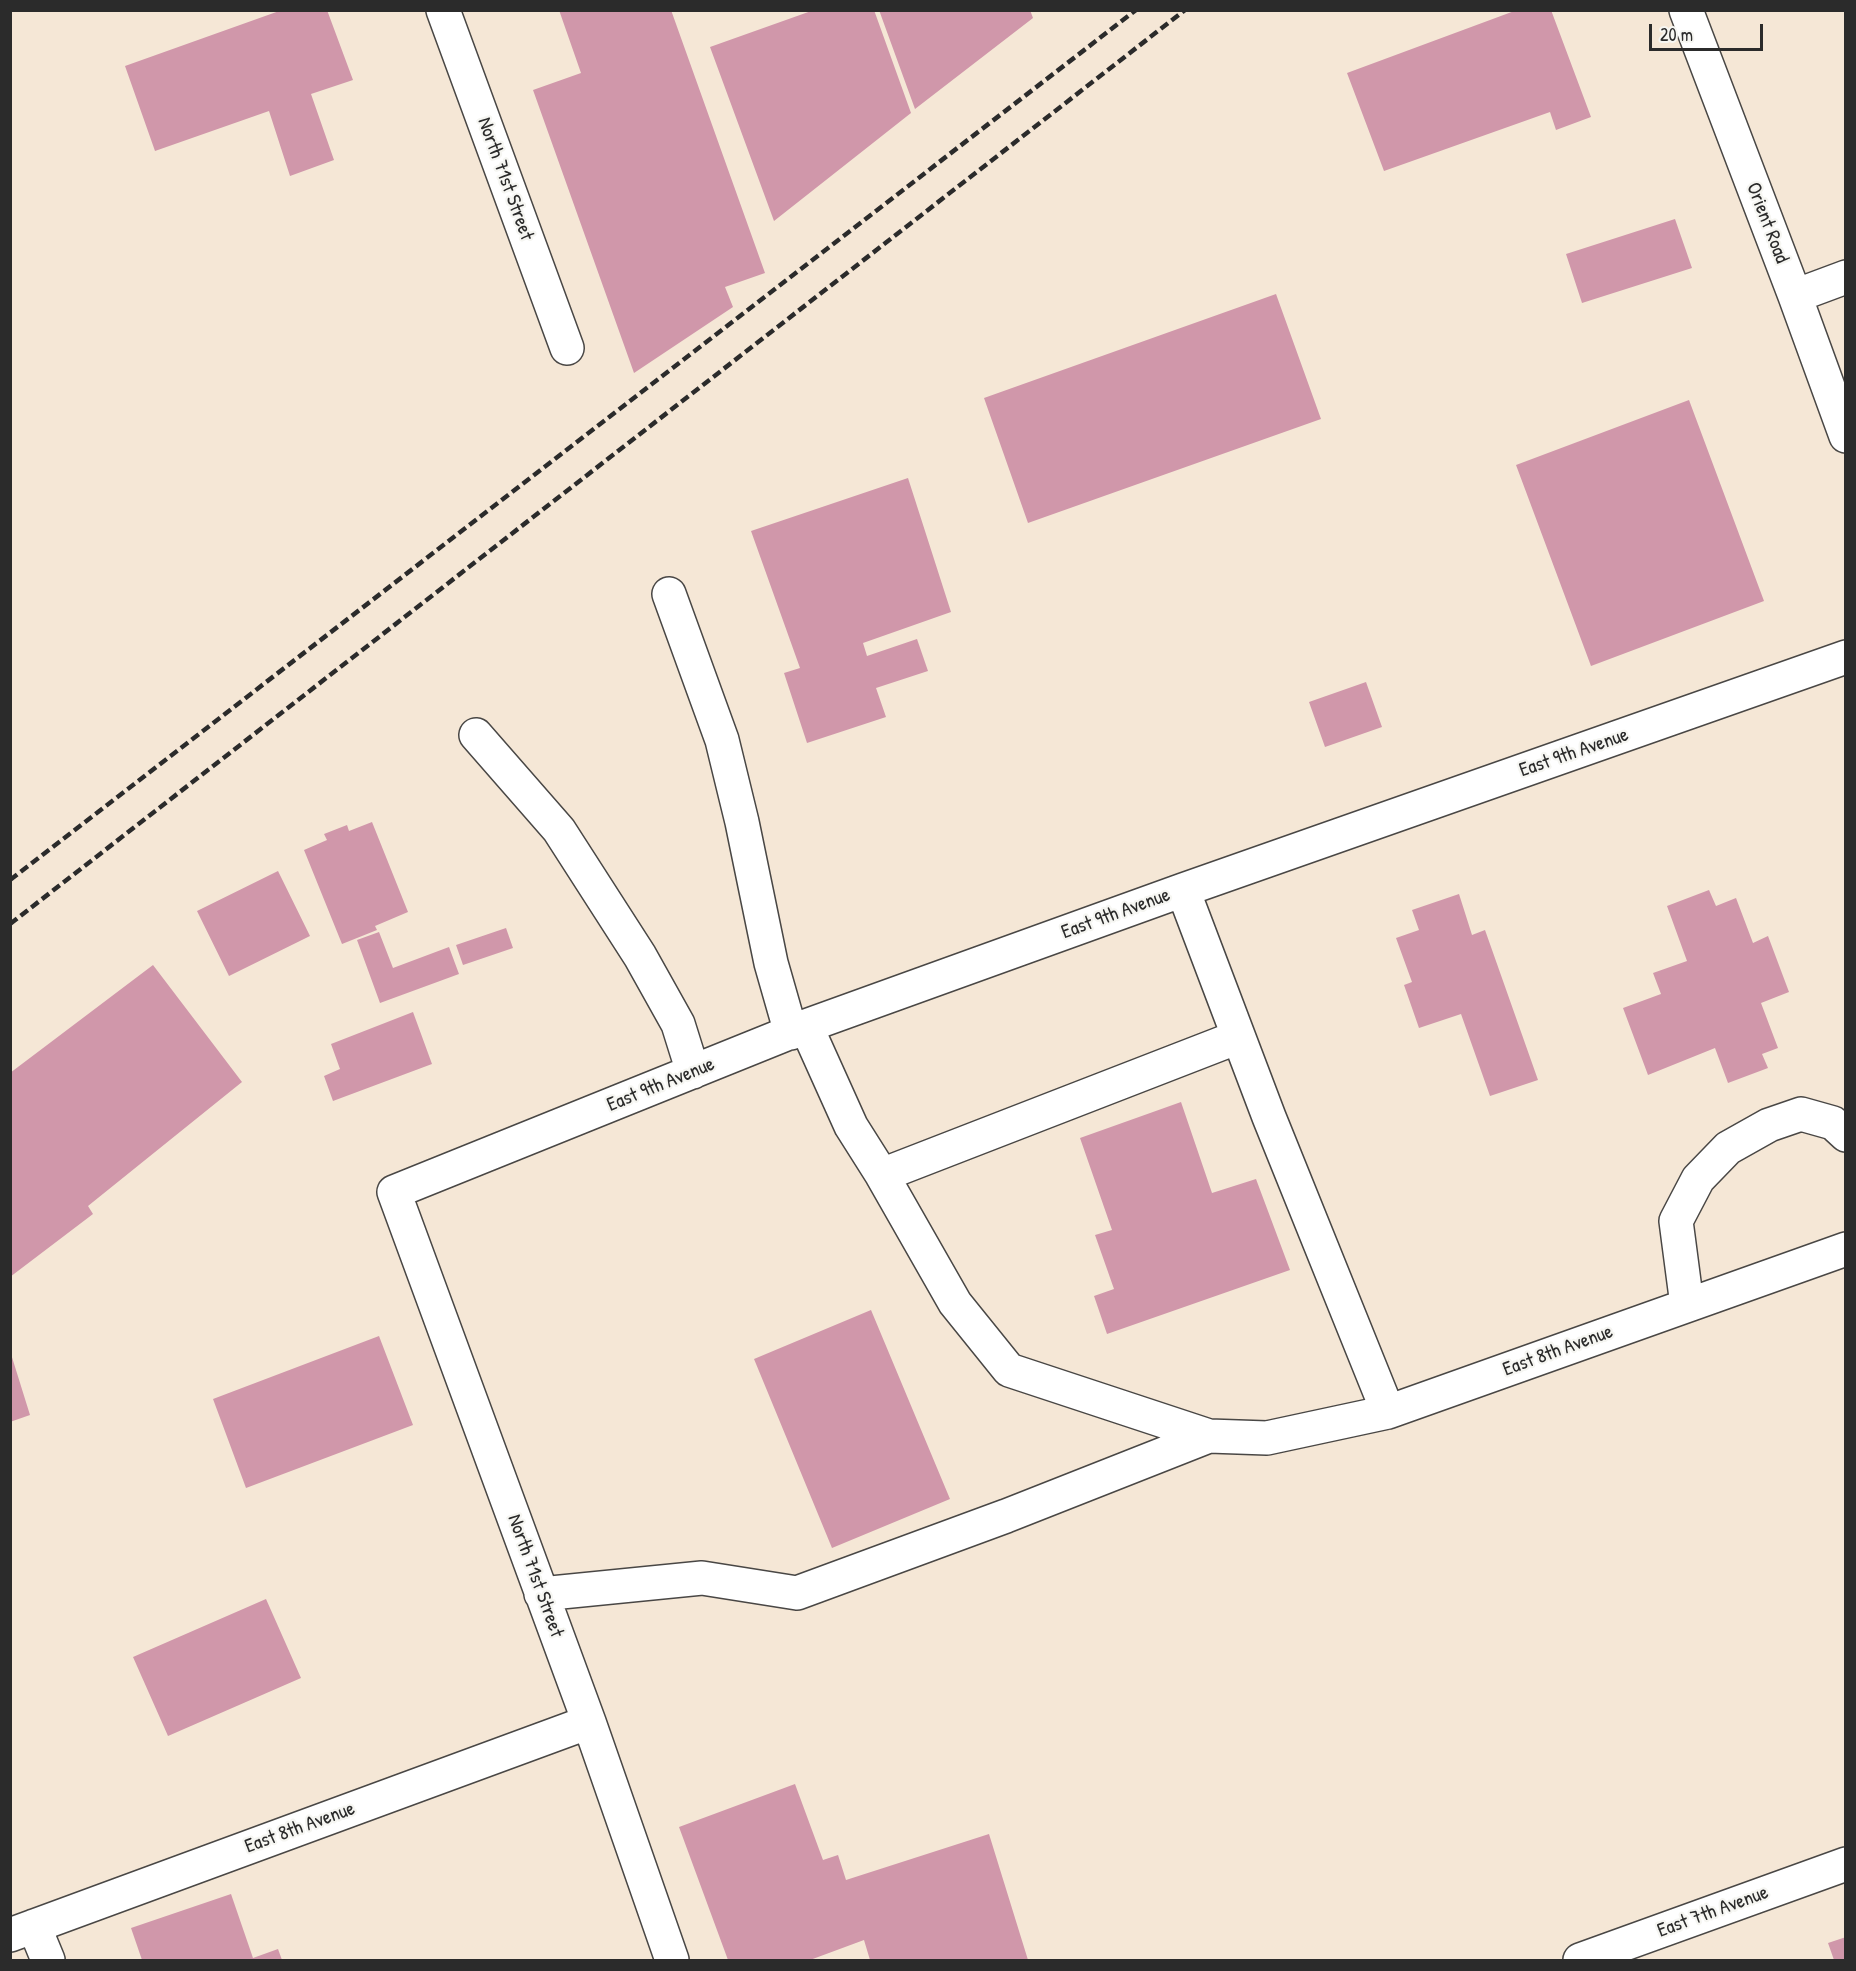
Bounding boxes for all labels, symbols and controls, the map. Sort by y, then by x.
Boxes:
scale bar [1652,12,1766,50]
text: 20 m [1660,22,1693,47]
street label: North 71st Street [472,114,538,244]
street label: Orient Road [1741,179,1793,267]
street label: East 9th Avenue [1516,723,1632,783]
street label: East 9th Avenue [1058,883,1174,945]
street label: East 9th Avenue [604,1053,718,1117]
street label: East 8th Avenue [1500,1320,1616,1382]
street label: North 71st Street [502,1511,568,1641]
street label: East 8th Avenue [242,1797,358,1859]
street label: East 7th Avenue [1654,1881,1772,1943]

